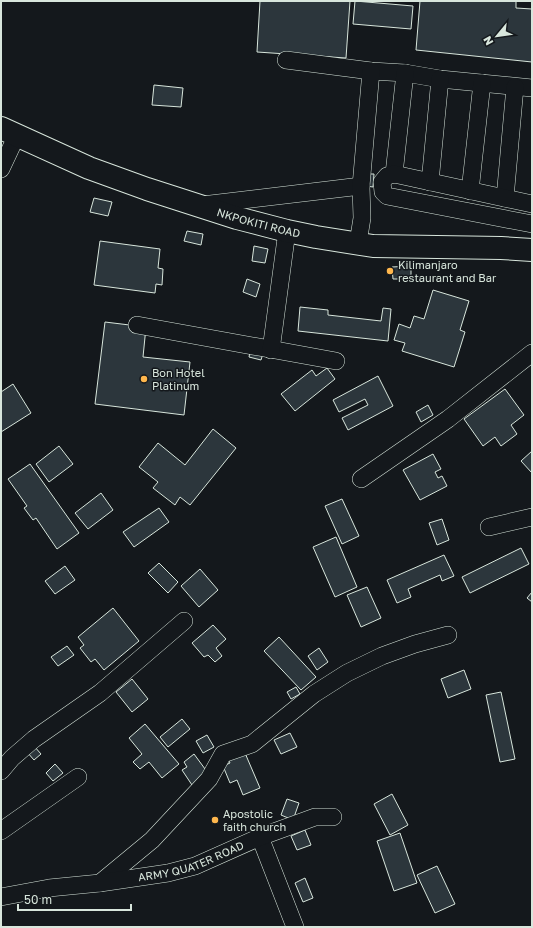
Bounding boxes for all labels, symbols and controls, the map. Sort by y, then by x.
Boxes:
north arrow [477,16,517,56]
text: N [480,34,496,48]
street label: NKPOKITI ROAD [215,205,302,240]
place label: Kilimanjaro restaurant and Bar [398,258,497,284]
marker: Kilimanjaro restaurant and Bar [385,266,395,276]
place label: Bon Hotel Platinum [152,366,205,392]
marker: Bon Hotel Platinum [139,374,149,384]
place label: Apostolic faith church [223,807,286,833]
marker: Apostolic faith church [210,815,220,825]
street label: ARMY QUATER ROAD [137,838,246,883]
scale bar [18,886,131,912]
text: 50 m [24,892,52,907]

